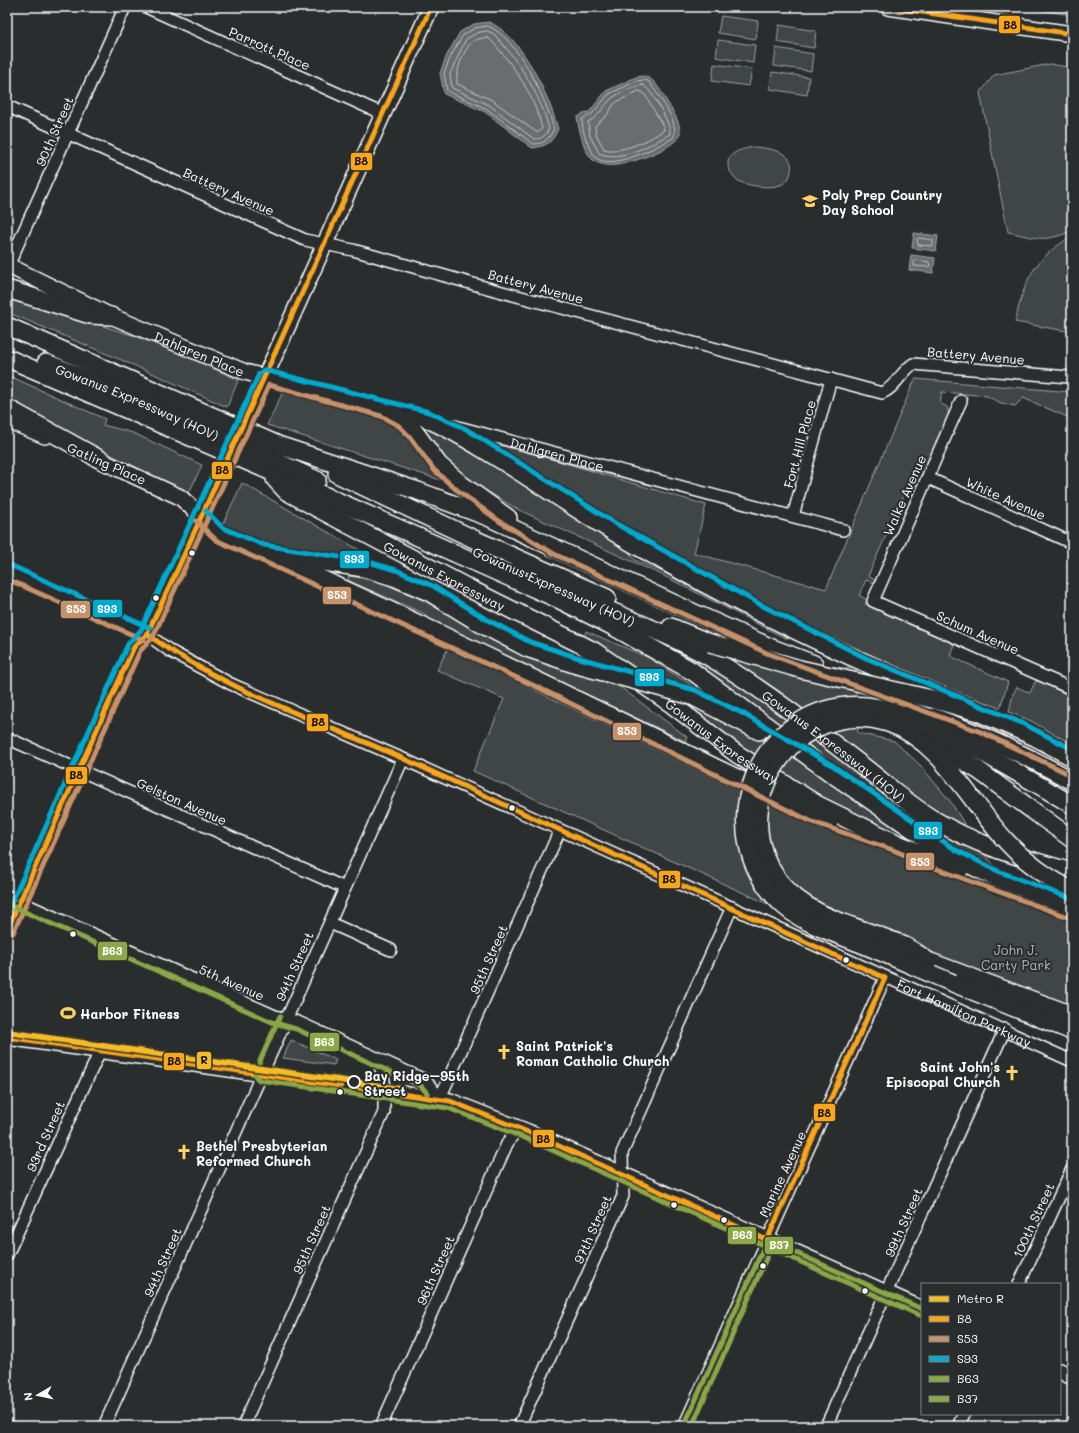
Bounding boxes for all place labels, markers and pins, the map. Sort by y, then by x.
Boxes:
place label: Poly Prep Country Day School [822,186,942,219]
school or university icon: Poly Prep Country Day School [801,192,819,210]
unlabelled marker [187,548,197,558]
unlabelled marker [151,593,161,603]
unlabelled marker [507,803,517,813]
unlabelled marker [68,929,78,939]
unlabelled marker [841,955,851,965]
sports icon: Harbor Fitness [59,1004,77,1022]
place label: Harbor Fitness [80,1005,180,1022]
place label: Saint Patrick's Roman Catholic Church [516,1037,670,1069]
church icon: Saint Patrick's Roman Catholic Church [495,1043,513,1061]
place label: Saint John's Episcopal Church [886,1058,1000,1090]
church icon: Saint John's Episcopal Church [1003,1064,1021,1082]
place label: Bay Ridge–95th Street [364,1067,469,1099]
marker: Bay Ridge–95th Street [347,1075,361,1089]
unlabelled marker [335,1087,345,1097]
place label: Bethel Presbyterian Reformed Church [196,1137,327,1169]
church icon: Bethel Presbyterian Reformed Church [175,1143,193,1161]
unlabelled marker [669,1200,679,1210]
unlabelled marker [719,1215,729,1225]
unlabelled marker [758,1261,768,1271]
unlabelled marker [860,1286,870,1296]

